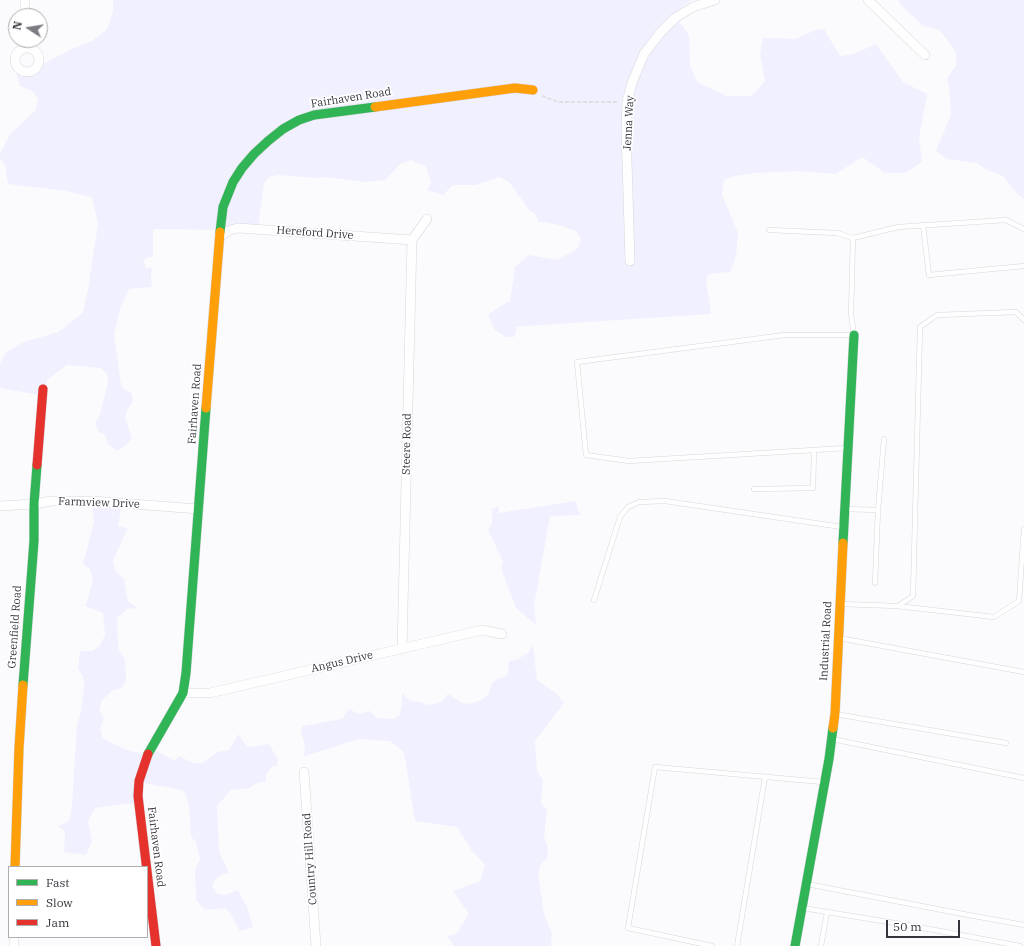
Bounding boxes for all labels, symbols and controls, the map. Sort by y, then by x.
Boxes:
north arrow [8,8,48,48]
text: N [9,20,25,31]
street label: Fairhaven Road [310,85,392,111]
street label: Jenna Way [621,95,637,151]
street label: Hereford Drive [276,224,354,242]
street label: Fairhaven Road [186,363,204,445]
street label: Steere Road [400,413,414,475]
street label: Farmview Drive [58,495,140,511]
street label: Greenfield Road [6,585,24,669]
street label: Industrial Road [817,601,835,681]
street label: Angus Drive [310,648,374,676]
street label: Fairhaven Road [145,806,167,888]
street label: Country Hill Road [300,813,320,905]
legend [8,866,148,938]
text: Fast [46,875,70,890]
text: Slow [46,895,73,910]
scale bar [888,912,962,938]
text: Jam [46,915,69,930]
text: 50 m [893,919,922,934]

